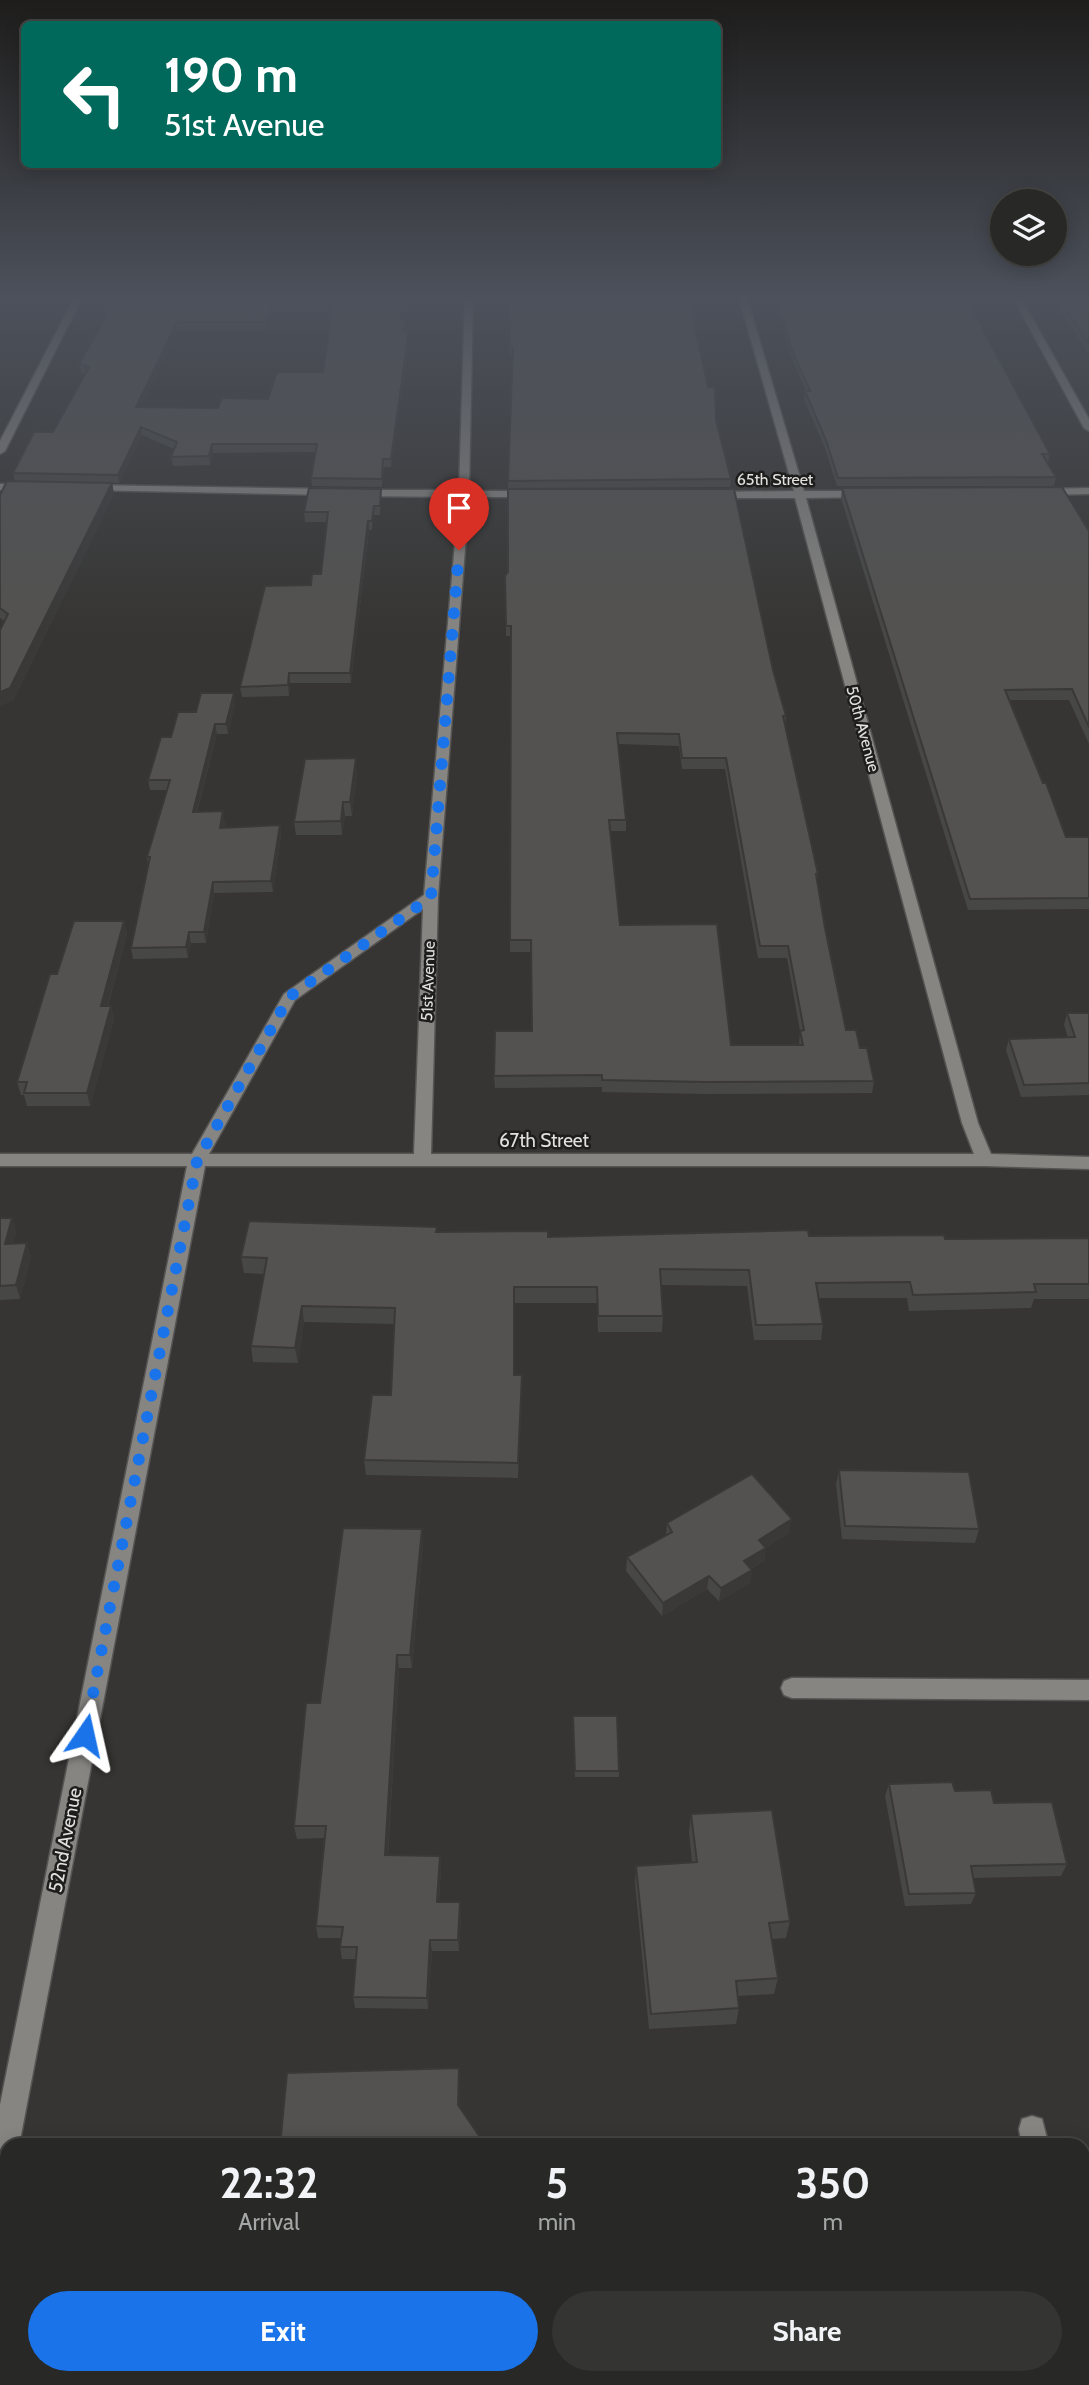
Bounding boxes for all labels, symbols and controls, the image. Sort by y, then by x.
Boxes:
text: 190 m [164,45,298,104]
icon: left [49,49,140,140]
text: 51st Avenue [164,105,324,144]
map controls [990,189,1067,266]
button: layers [990,189,1067,266]
street label: 65th Street [737,470,814,489]
pin [429,478,489,550]
icon: arrive [440,489,478,527]
street label: 50th Avenue [842,684,884,774]
street label: 51st Avenue [417,941,439,1021]
street label: 67th Street [499,1129,590,1152]
position arrow [48,1698,122,1772]
street label: 52nd Avenue [44,1786,86,1894]
text: 22:32 [220,2157,318,2209]
text: 5 [546,2157,568,2209]
text: 350 [796,2157,870,2209]
text: Arrival [238,2208,300,2236]
text: min [538,2208,576,2236]
text: m [823,2208,843,2236]
button: Exit [28,2291,538,2371]
button: Share [552,2291,1062,2371]

